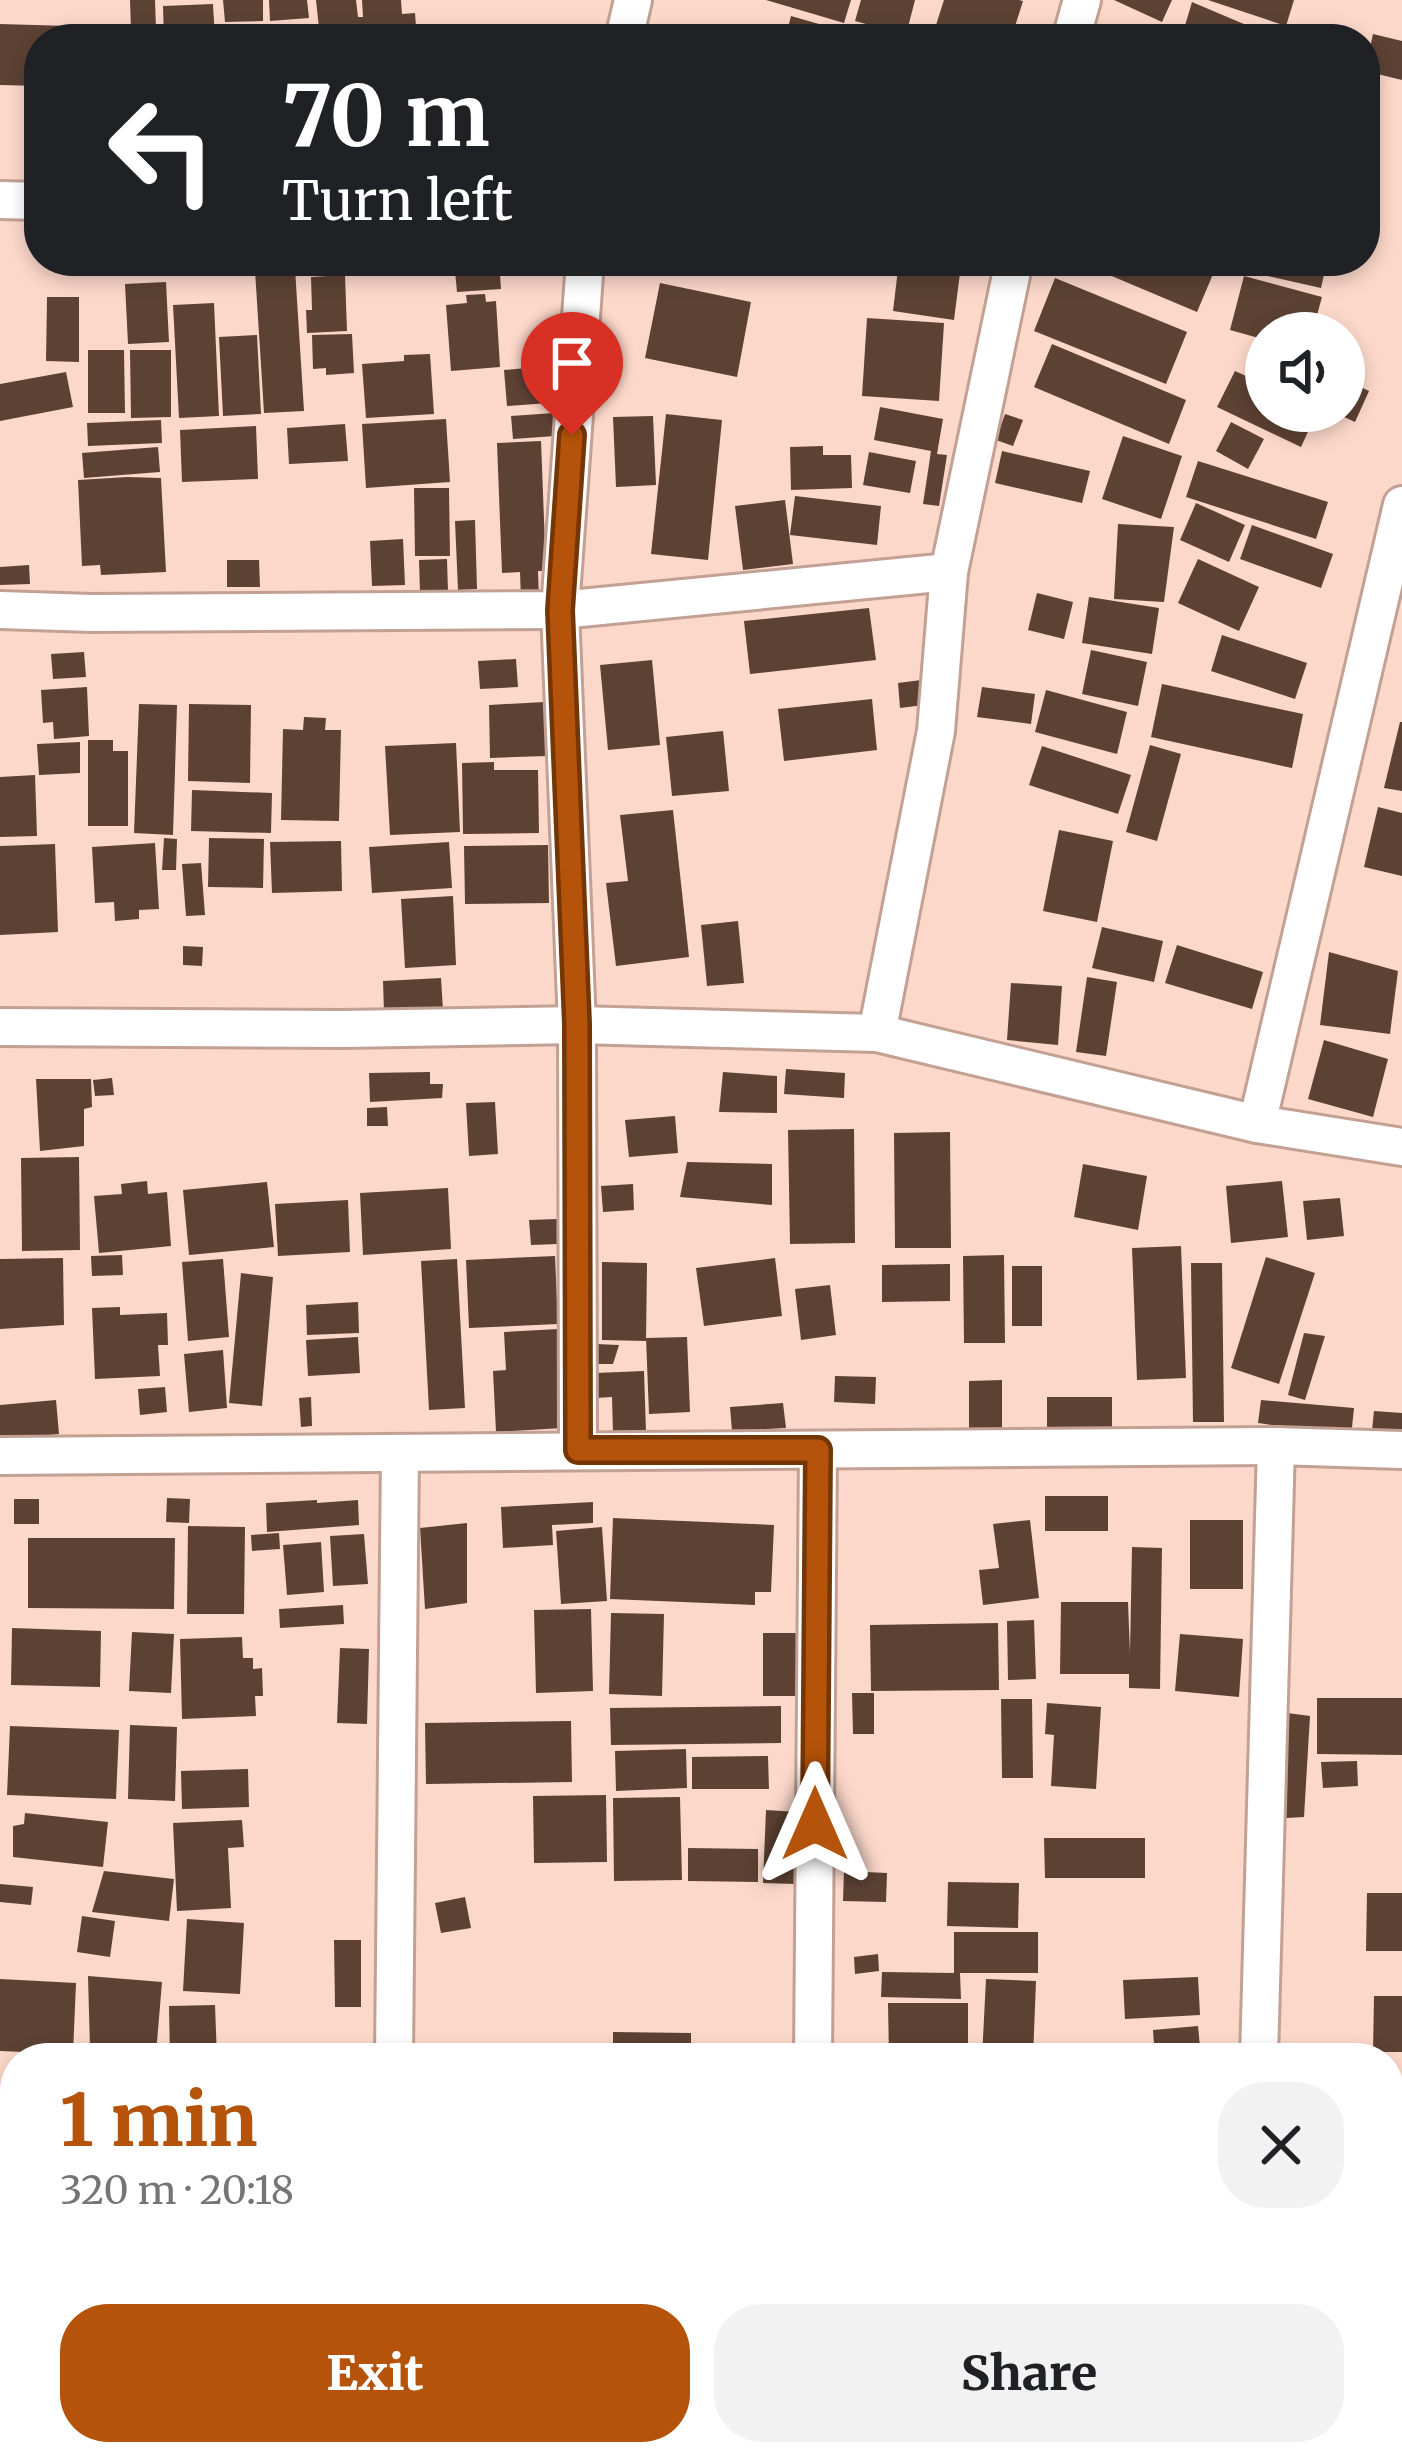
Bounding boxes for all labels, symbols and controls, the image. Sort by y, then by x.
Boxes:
text: 70 m [282,63,490,169]
icon: left [84,72,240,228]
text: Turn left [282,167,513,235]
pin [521,312,623,435]
map controls [1245,312,1365,432]
button: sound [1245,312,1365,432]
icon: arrive [539,330,605,396]
position arrow [752,1761,878,1887]
text: 1 min [60,2075,257,2166]
button: close [1218,2082,1344,2208]
text: 320 m · 20:18 [60,2166,294,2215]
button: Exit [60,2304,690,2442]
button: Share [714,2304,1344,2442]

